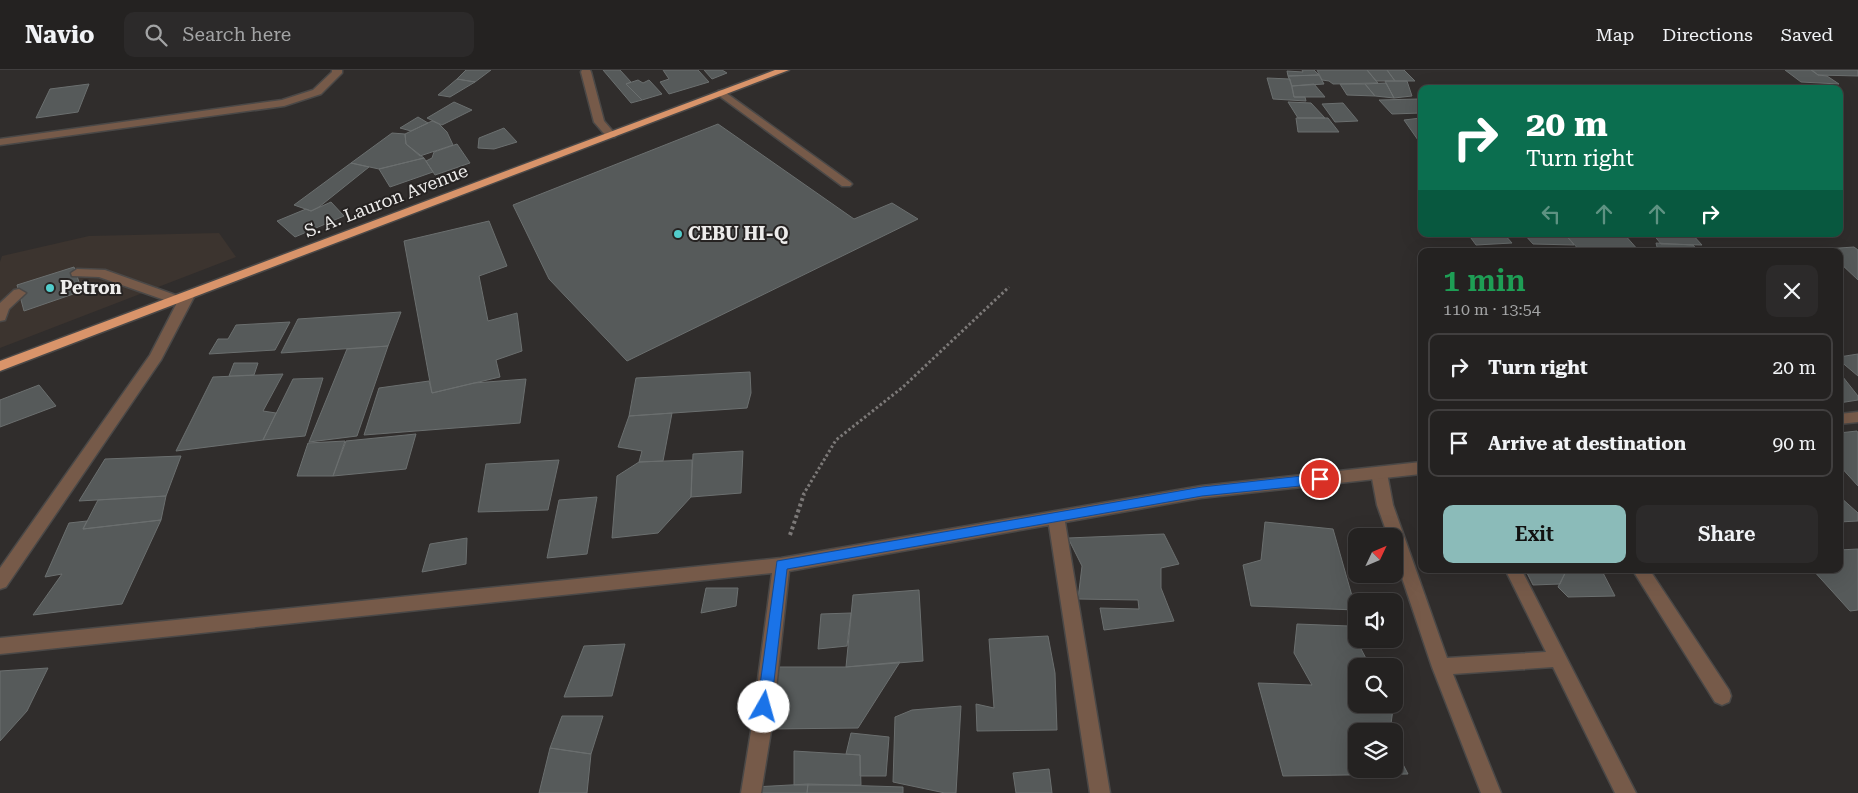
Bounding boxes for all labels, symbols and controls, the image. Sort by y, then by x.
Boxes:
search box [124,12,474,57]
text: Navio [25,21,94,49]
icon: search [142,21,170,49]
text: Search here [182,23,291,46]
text: Map [1596,24,1634,45]
text: Directions [1662,24,1753,45]
text: Saved [1781,24,1833,45]
text: 20 m [1526,104,1608,145]
icon: right [1443,105,1508,170]
text: Turn right [1526,146,1634,171]
street label: S. A. Lauron Avenue [301,160,471,241]
icon: left [1537,200,1565,228]
icon: ahead [1590,200,1618,228]
icon: ahead [1643,200,1671,228]
icon: right [1696,200,1724,228]
place label: CEBU HI-Q [688,223,789,244]
marker: CEBU HI-Q [672,228,684,240]
text: 1 min [1443,263,1526,298]
button: close [1766,265,1818,317]
place label: Petron [60,277,122,298]
marker: Petron [44,282,56,294]
text: 110 m · 13:54 [1443,300,1541,319]
icon: right [1445,353,1473,381]
text: Turn right [1488,356,1588,379]
text: 20 m [1773,356,1816,379]
icon: arrive [1445,429,1473,457]
text: Arrive at destination [1488,432,1686,455]
text: 90 m [1773,432,1816,455]
pin [1299,458,1341,500]
icon: arrive [1306,465,1334,493]
button: Exit [1443,505,1626,563]
button: Share [1636,505,1818,563]
north arrow [1348,528,1402,582]
map controls [1348,528,1403,778]
button: sound [1348,593,1403,648]
button: search [1348,658,1403,713]
position arrow [737,680,789,732]
button: layers [1348,723,1403,778]

